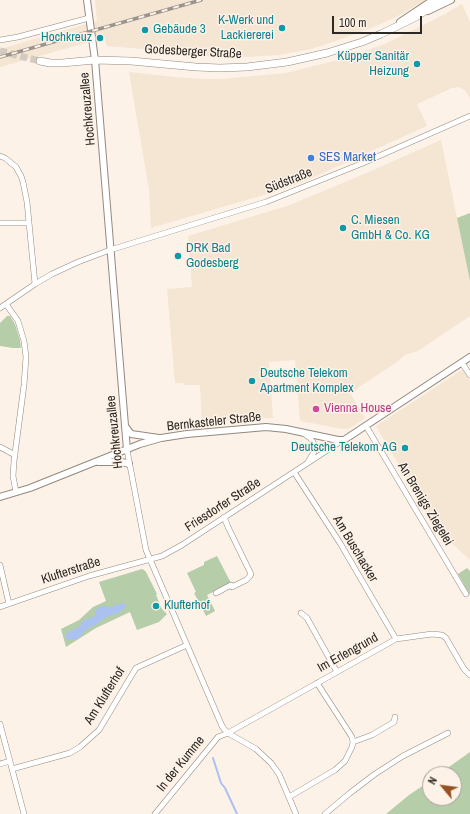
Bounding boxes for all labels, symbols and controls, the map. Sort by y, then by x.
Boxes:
scale bar [334,8,424,34]
place label: K-Werk und Lackiererei [218,13,274,44]
text: 100 m [339,15,366,31]
place label: Gebäude 3 [153,22,206,38]
marker: K-Werk und Lackiererei [277,23,287,33]
marker: Gebäude 3 [140,25,150,35]
place label: Hochkreuz [41,30,92,46]
marker: Hochkreuz [95,33,105,43]
street label: Godesberger Straße [144,42,242,62]
place label: Küpper Sanitär Heizung [337,49,409,80]
marker: Küpper Sanitär Heizung [412,59,422,69]
street label: Hochkreuzallee [77,72,99,146]
place label: SES Market [319,150,376,166]
marker: SES Market [306,153,316,163]
street label: Südstraße [263,165,315,197]
place label: C. Miesen GmbH & Co. KG [351,213,430,244]
marker: C. Miesen GmbH & Co. KG [338,223,348,233]
place label: DRK Bad Godesberg [186,241,239,272]
marker: DRK Bad Godesberg [173,251,183,261]
place label: Deutsche Telekom Apartment Komplex [260,366,354,397]
marker: Deutsche Telekom Apartment Komplex [247,376,257,386]
street label: Hochkreuzallee [103,395,127,469]
place label: Vienna House [324,401,391,417]
marker: Vienna House [311,404,321,414]
street label: Bernkasteler Straße [166,409,262,435]
place label: Deutsche Telekom AG [291,440,397,456]
marker: Deutsche Telekom AG [400,443,410,453]
street label: An Brenigs Ziegelei [394,460,456,548]
street label: Friesdorfer Straße [182,475,264,535]
street label: Am Buschacker [329,513,381,585]
street label: Klufterstraße [40,554,102,588]
place label: Klufterhof [164,598,210,614]
marker: Klufterhof [151,601,161,611]
street label: Im Erlengrund [315,630,381,676]
street label: Am Klufterhof [81,664,129,728]
street label: In der Kumme [154,733,208,795]
north arrow [422,766,462,806]
text: N [425,774,440,787]

